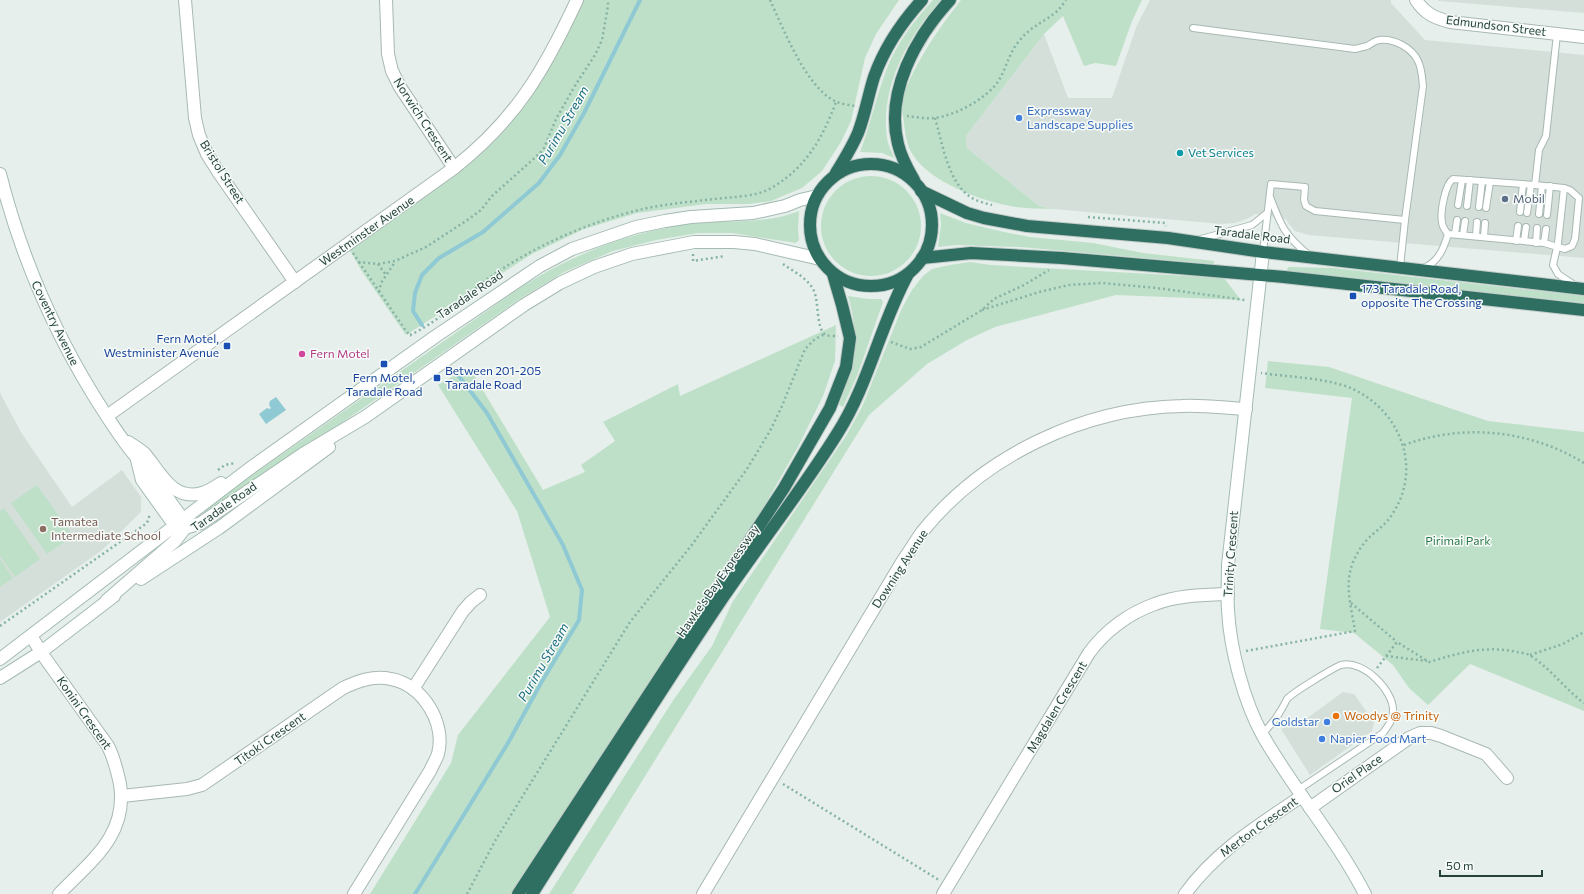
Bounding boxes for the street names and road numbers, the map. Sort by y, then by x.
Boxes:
street label: Edmundson Street [1445,12,1547,38]
street label: Norwich Crescent [391,75,456,164]
street label: Bristol Street [198,137,248,206]
street label: Westminster Avenue [316,192,416,268]
street label: Taradale Road [1213,222,1291,246]
street label: Taradale Road [434,267,505,321]
street label: Coventry Avenue [29,278,82,367]
street label: Taradale Road [188,478,259,534]
street label: Trinity Crescent [1220,510,1240,598]
street label: Hawke's Bay Expressway [673,522,761,639]
street label: Downing Avenue [868,526,930,610]
street label: Magdalen Crescent [1023,658,1089,755]
street label: Konini Crescent [55,673,115,752]
street label: Titoki Crescent [231,709,308,768]
street label: Oriel Place [1328,751,1384,796]
street label: Merton Crescent [1217,793,1300,859]

